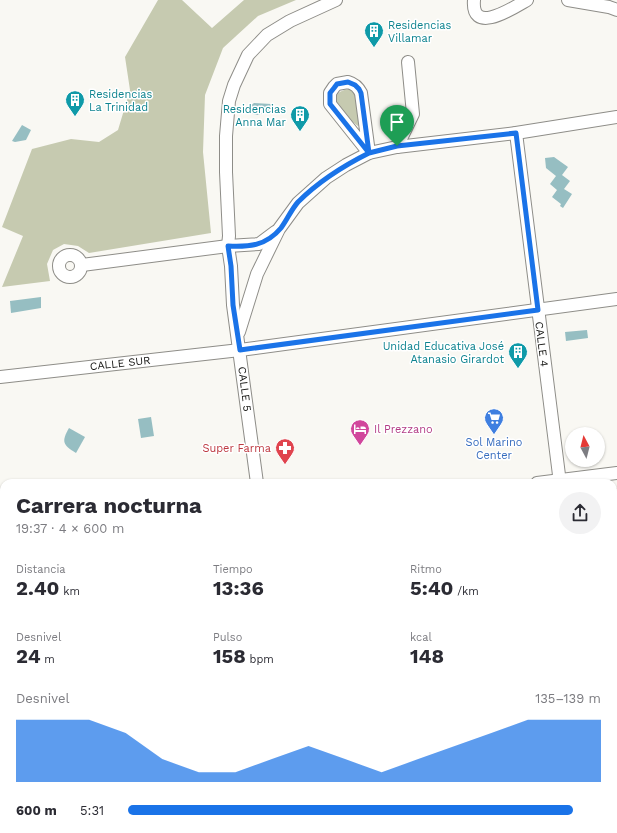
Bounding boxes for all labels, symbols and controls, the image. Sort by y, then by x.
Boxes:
place label: Residencias Villamar [388,19,452,45]
building icon: Residencias Villamar [363,20,385,48]
place label: Residencias La Trinidad [89,88,153,114]
building icon: Residencias La Trinidad [64,89,86,117]
place label: Residencias Anna Mar [223,103,286,129]
building icon: Residencias Anna Mar [289,104,311,132]
pin [380,105,414,146]
icon: arrive [386,111,408,133]
street label: CALLE 4 [532,321,551,368]
place label: Unidad Educativa José Atanasio Girardot [383,340,504,366]
building icon: Unidad Educativa José Atanasio Girardot [507,341,529,369]
street label: CALLE SUR [89,354,151,373]
street label: CALLE 5 [235,366,254,412]
supermarket icon: Sol Marino Center [483,407,505,435]
hotel icon: Il Prezzano [349,418,371,446]
place label: Il Prezzano [374,423,433,436]
north arrow [565,427,605,467]
map controls [565,427,605,467]
place label: Sol Marino Center [466,436,522,462]
pharmacy icon: Super Farma [274,437,296,465]
place label: Super Farma [202,442,271,455]
button: share [559,492,601,534]
text: Carrera nocturna [16,493,202,518]
text: 19:37 · 4 × 600 m [16,521,124,536]
text: Distancia [16,563,66,576]
text: Tiempo [213,563,253,576]
text: Ritmo [410,563,442,576]
text: 2.40 [16,576,59,600]
text: 13:36 [213,576,264,600]
text: 5:40 [410,576,454,600]
text: km [59,585,80,598]
text: /km [454,585,479,598]
text: Desnivel [16,631,61,644]
text: Pulso [213,631,242,644]
text: kcal [410,631,432,644]
text: 24 [16,644,41,668]
text: 158 [213,644,246,668]
text: 148 [410,644,444,668]
text: m [41,653,55,666]
text: bpm [246,653,274,666]
text: Desnivel [16,691,69,706]
text: 135–139 m [535,691,601,706]
text: 600 m [16,803,57,818]
text: 5:31 [80,803,104,818]

